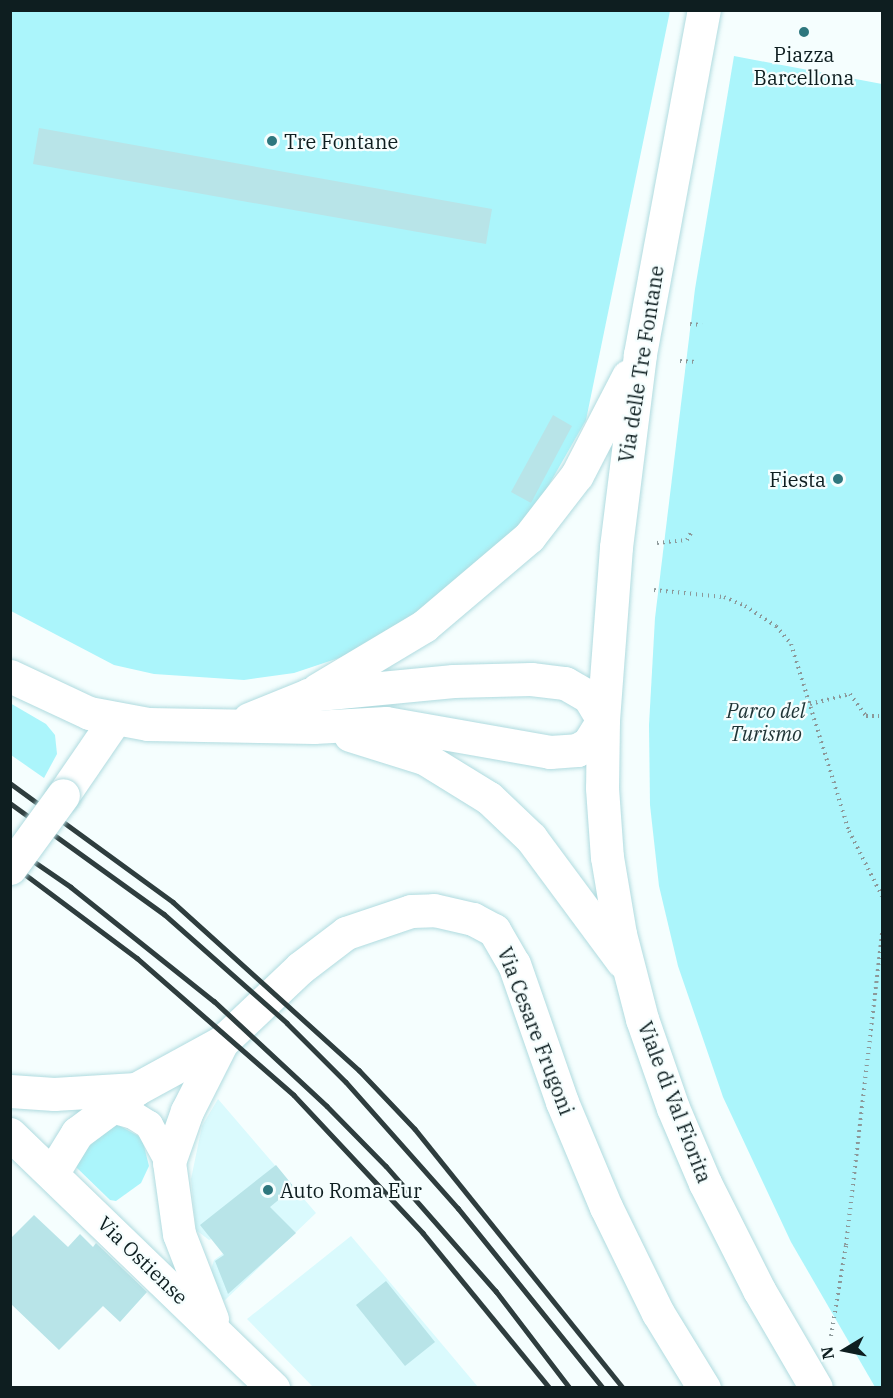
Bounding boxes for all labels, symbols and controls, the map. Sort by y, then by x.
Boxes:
marker: Piazza Barcellona [797,25,811,39]
place label: Piazza Barcellona [754,42,854,89]
place label: Tre Fontane [284,129,398,153]
marker: Tre Fontane [265,134,279,148]
street label: Via delle Tre Fontane [614,264,668,464]
place label: Fiesta [769,467,826,491]
marker: Fiesta [831,472,845,486]
park label: Parco del Turismo [727,698,805,745]
street label: Via Cesare Frugoni [493,944,579,1118]
street label: Viale di Val Fiorita [633,1018,717,1186]
place label: Auto Roma Eur [280,1178,422,1202]
marker: Auto Roma Eur [261,1183,275,1197]
street label: Via Ostiense [93,1211,193,1309]
north arrow [815,1320,875,1380]
text: N [816,1345,838,1361]

